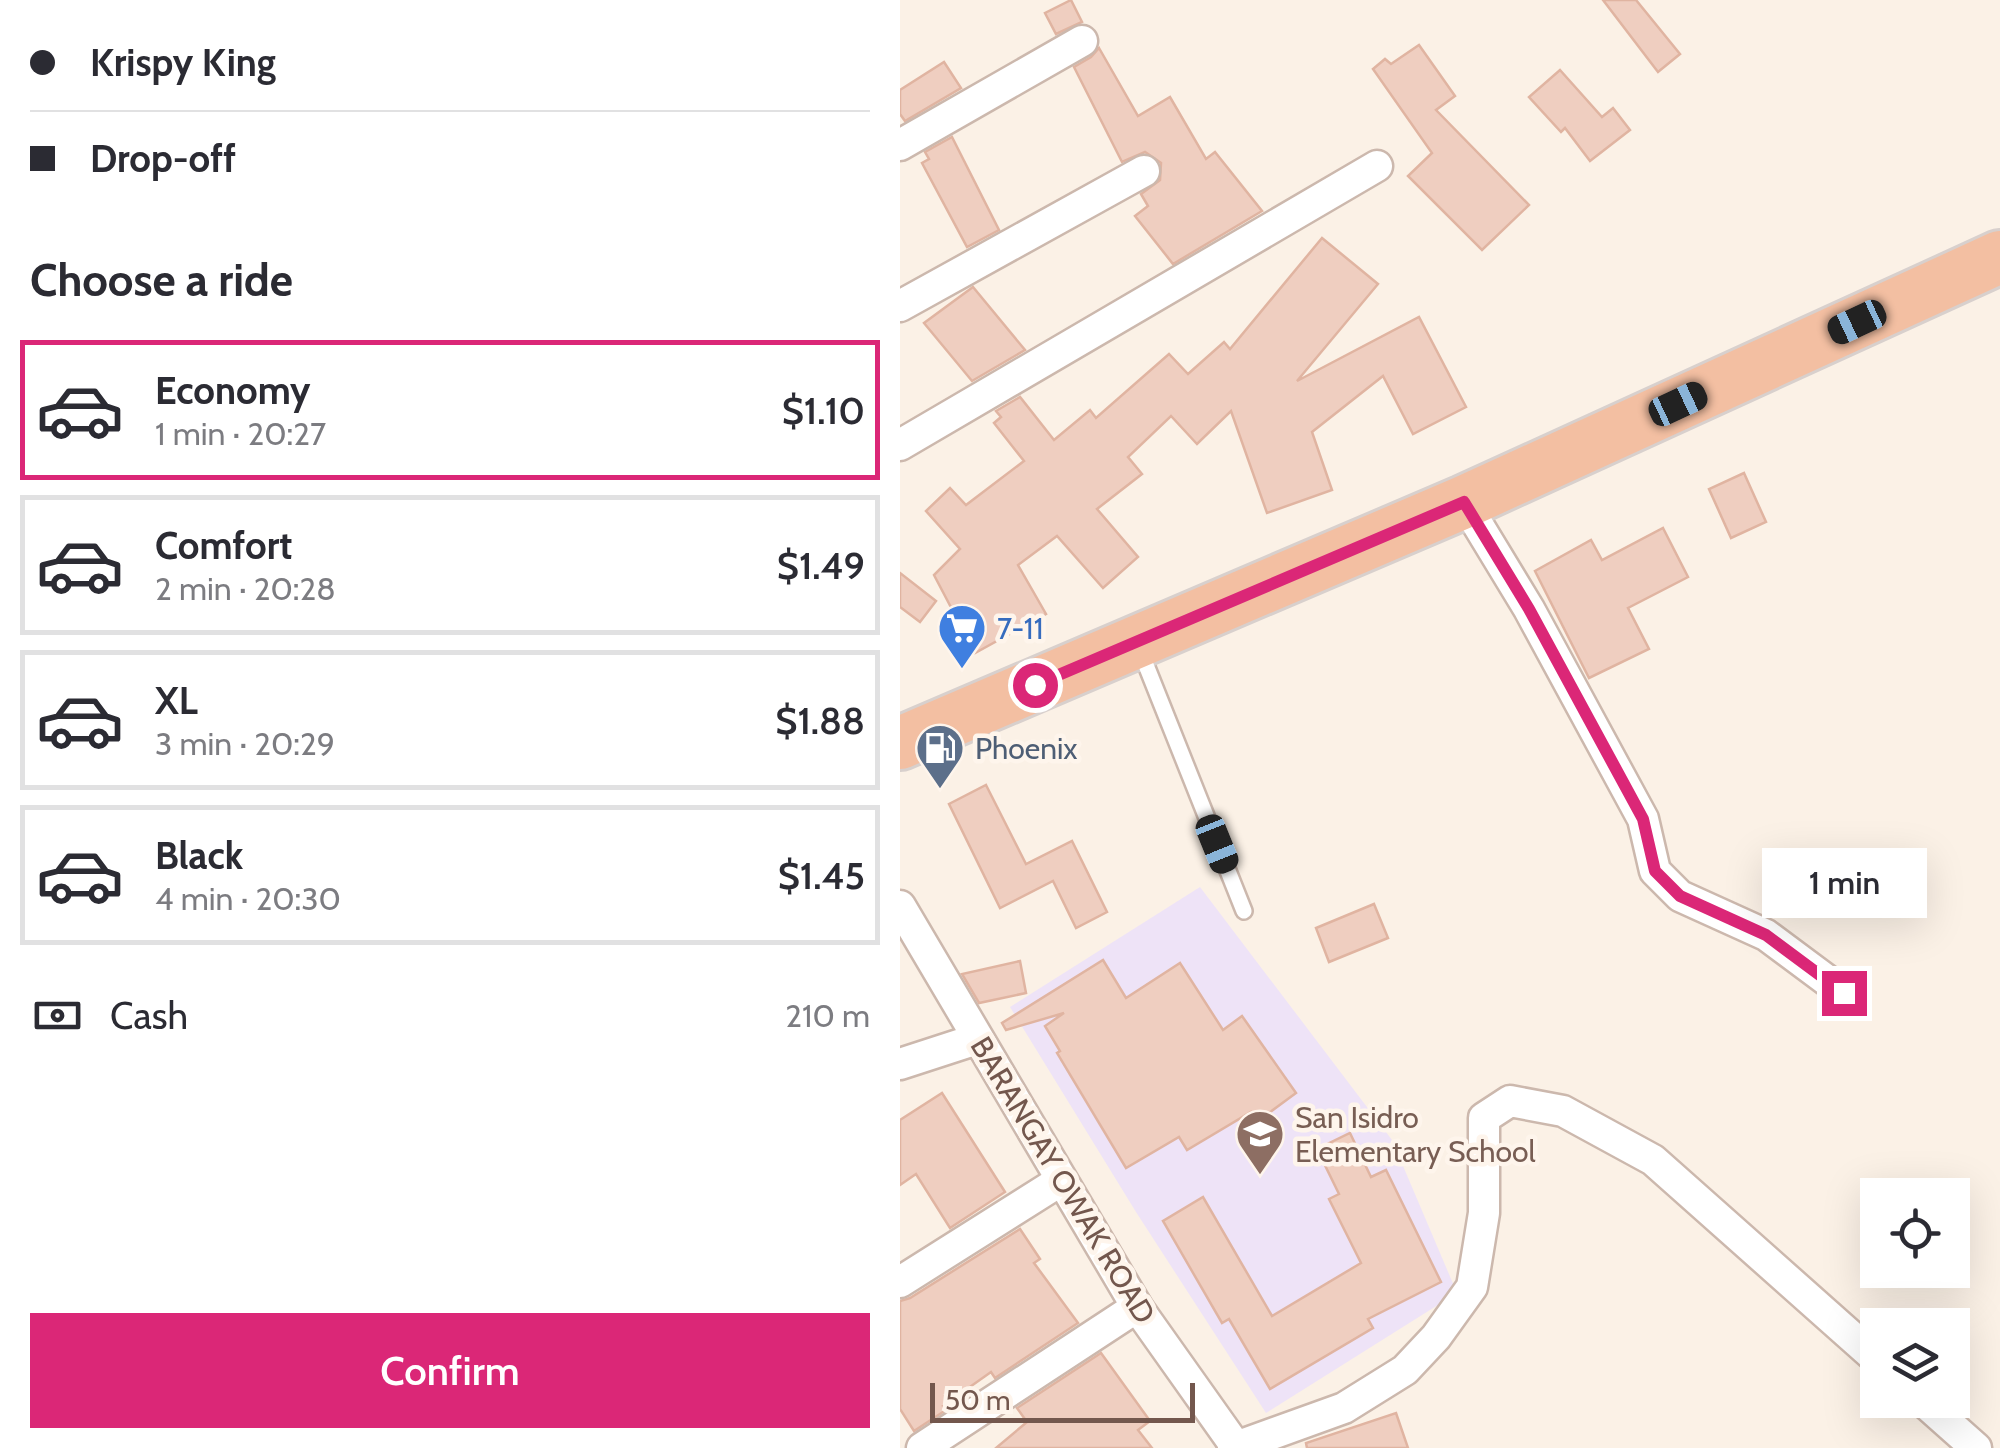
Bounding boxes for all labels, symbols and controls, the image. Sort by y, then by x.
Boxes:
text: Krispy King [90,39,276,86]
text: Drop-off [90,135,236,182]
text: Choose a ride [30,253,293,307]
car [1823,296,1891,348]
icon: car [35,365,125,455]
text: Economy [155,367,310,414]
car [1644,378,1712,430]
text: $1.10 [782,387,865,434]
text: 1 min · 20:27 [155,414,326,453]
icon: car [35,520,125,610]
text: Comfort [155,522,292,569]
text: $1.49 [777,542,865,589]
text: 2 min · 20:28 [155,569,336,608]
supermarket icon: 7-11 [936,602,988,670]
place label: 7-11 [997,610,1043,647]
route start [1013,663,1058,708]
icon: car [35,675,125,765]
text: XL [155,677,198,724]
text: $1.88 [775,697,865,744]
fuel station icon: Phoenix [914,722,966,790]
text: 3 min · 20:29 [155,724,335,763]
place label: Phoenix [975,730,1077,767]
car [1192,811,1242,877]
icon: car [35,830,125,920]
text: Black [155,832,243,879]
callout: 1 min [1762,848,1926,918]
text: $1.45 [778,852,865,899]
text: 1 min [1809,863,1880,902]
text: 4 min · 20:30 [155,879,341,918]
route end [1822,971,1867,1016]
icon: cash [30,988,85,1043]
text: Cash [110,992,188,1039]
text: 210 m [785,996,870,1035]
street label: BARANGAY OWAK ROAD [963,1030,1163,1330]
place label: San Isidro Elementary School [1295,1099,1535,1170]
school or university icon: San Isidro Elementary School [1234,1108,1286,1176]
map controls [1860,1178,1970,1418]
button: locate [1860,1178,1970,1288]
button: layers [1860,1308,1970,1418]
button: Confirm [30,1313,870,1428]
scale bar [930,1378,1195,1422]
text: 50 m [945,1383,1011,1417]

